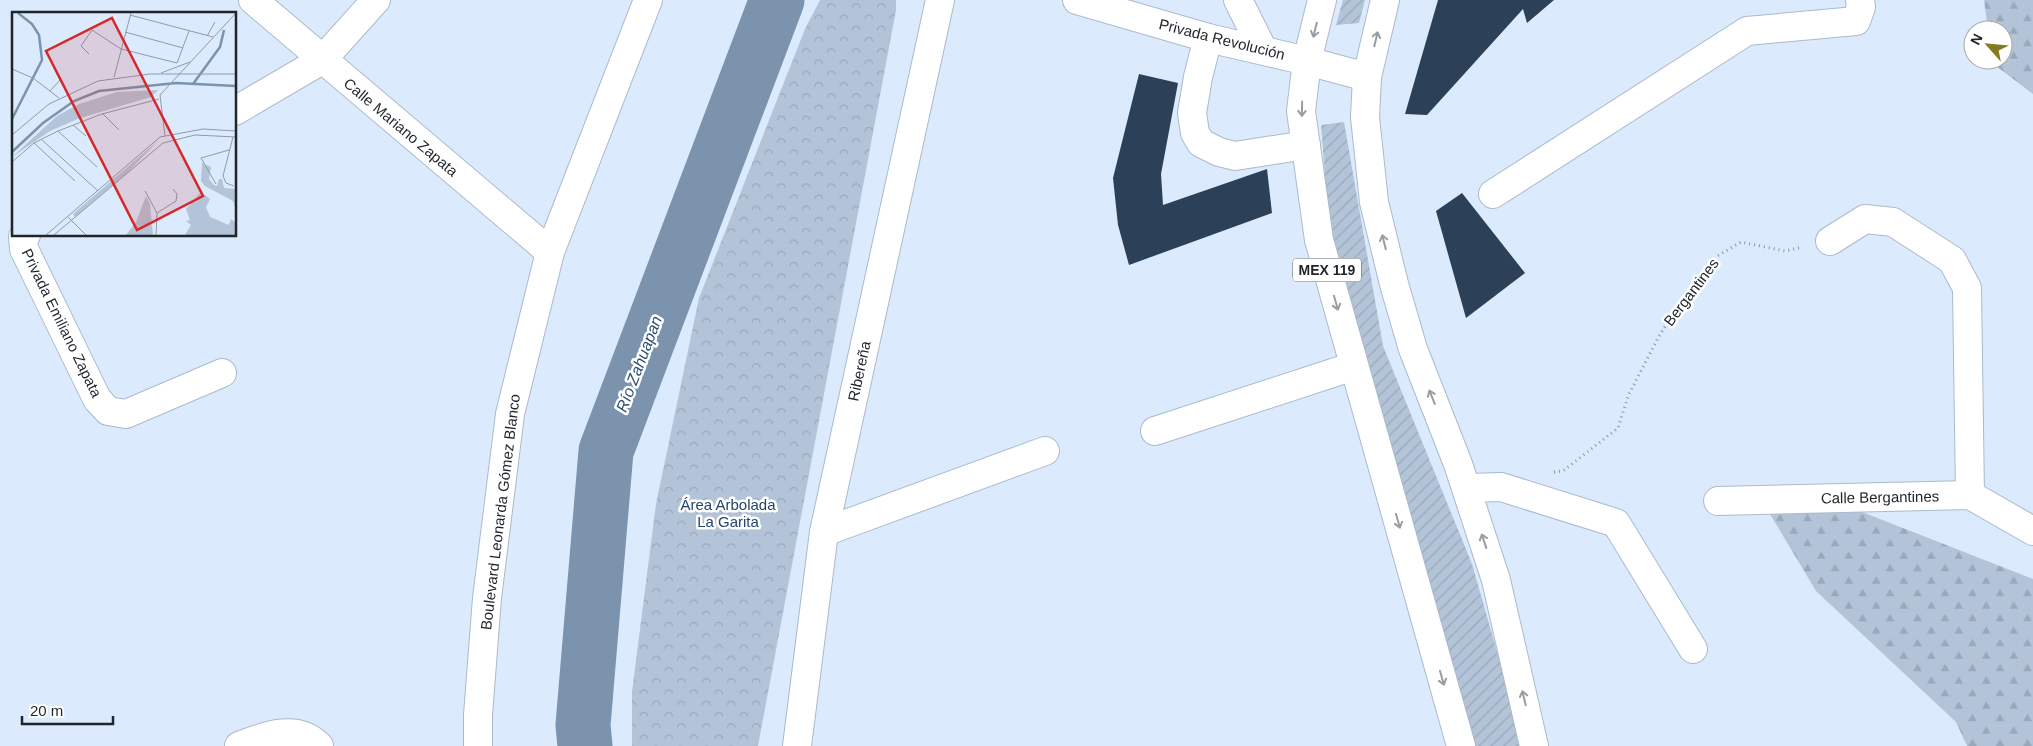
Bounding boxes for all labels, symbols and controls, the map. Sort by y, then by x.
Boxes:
inset map [12,12,236,236]
street label: Privada Revolución [1157,15,1287,63]
north arrow [1963,20,2013,70]
one-way arrow [1309,22,1319,38]
one-way arrow [1372,31,1381,47]
text: N [1967,31,1986,47]
street label: Calle Mariano Zapata [341,74,462,180]
one-way arrow [1297,100,1307,117]
one-way arrow [1379,235,1388,251]
street label: Privada Emiliano Zapata [19,246,106,401]
street label: Bergantines [1660,255,1722,329]
road number: MEX 119 [1293,258,1361,282]
one-way arrow [1332,294,1342,310]
water label: Río Zahuapan [613,314,665,414]
street label: Ribereña [844,339,874,403]
one-way arrow [1427,390,1437,405]
street label: Boulevard Leonarda Gómez Blanco [477,393,523,631]
street label: Calle Bergantines [1821,487,1939,507]
park label: Área Arbolada La Garita [680,496,776,530]
one-way arrow [1394,513,1404,529]
one-way arrow [1478,533,1488,549]
one-way arrow [1438,669,1447,685]
one-way arrow [1518,691,1528,707]
scale bar [22,694,114,726]
text: 20 m [30,702,63,719]

